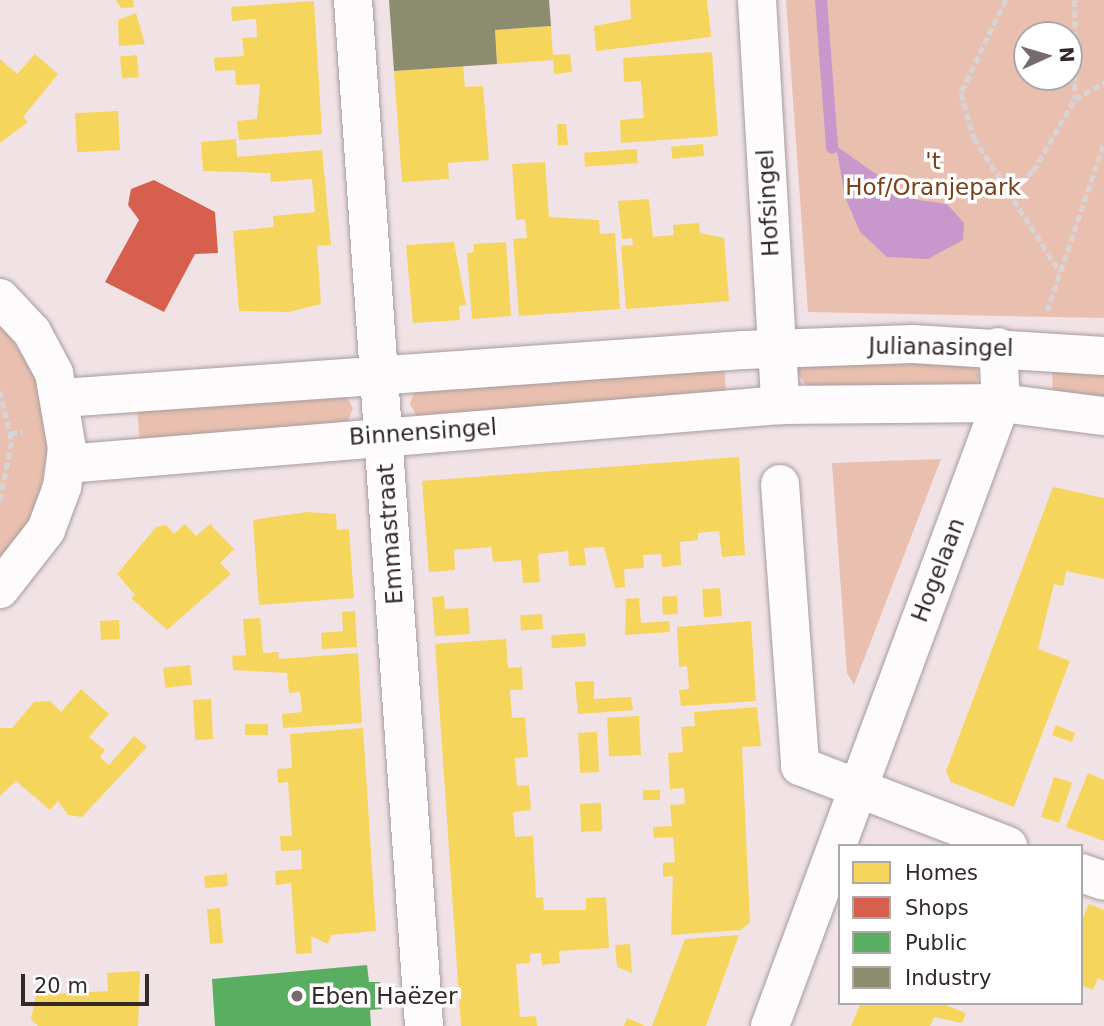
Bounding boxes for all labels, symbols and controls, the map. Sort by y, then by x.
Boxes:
north arrow [1013,21,1083,91]
text: N [1055,46,1078,63]
park label: 't Hof/Oranjepark [845,147,1021,201]
street label: Hofsingel [751,149,785,257]
street label: Julianasingel [868,332,1014,362]
street label: Binnensingel [348,413,498,451]
street label: Emmastraat [371,463,409,605]
street label: Hogelaan [906,514,970,626]
legend [838,844,1083,1005]
text: Homes [905,861,978,885]
text: Shops [905,896,969,920]
text: Public [905,931,967,955]
scale bar [24,960,152,1004]
text: Industry [905,966,991,990]
text: 20 m [34,974,88,998]
place label: Eben Haëzer [311,982,457,1010]
marker: Eben Haëzer [289,988,305,1004]

